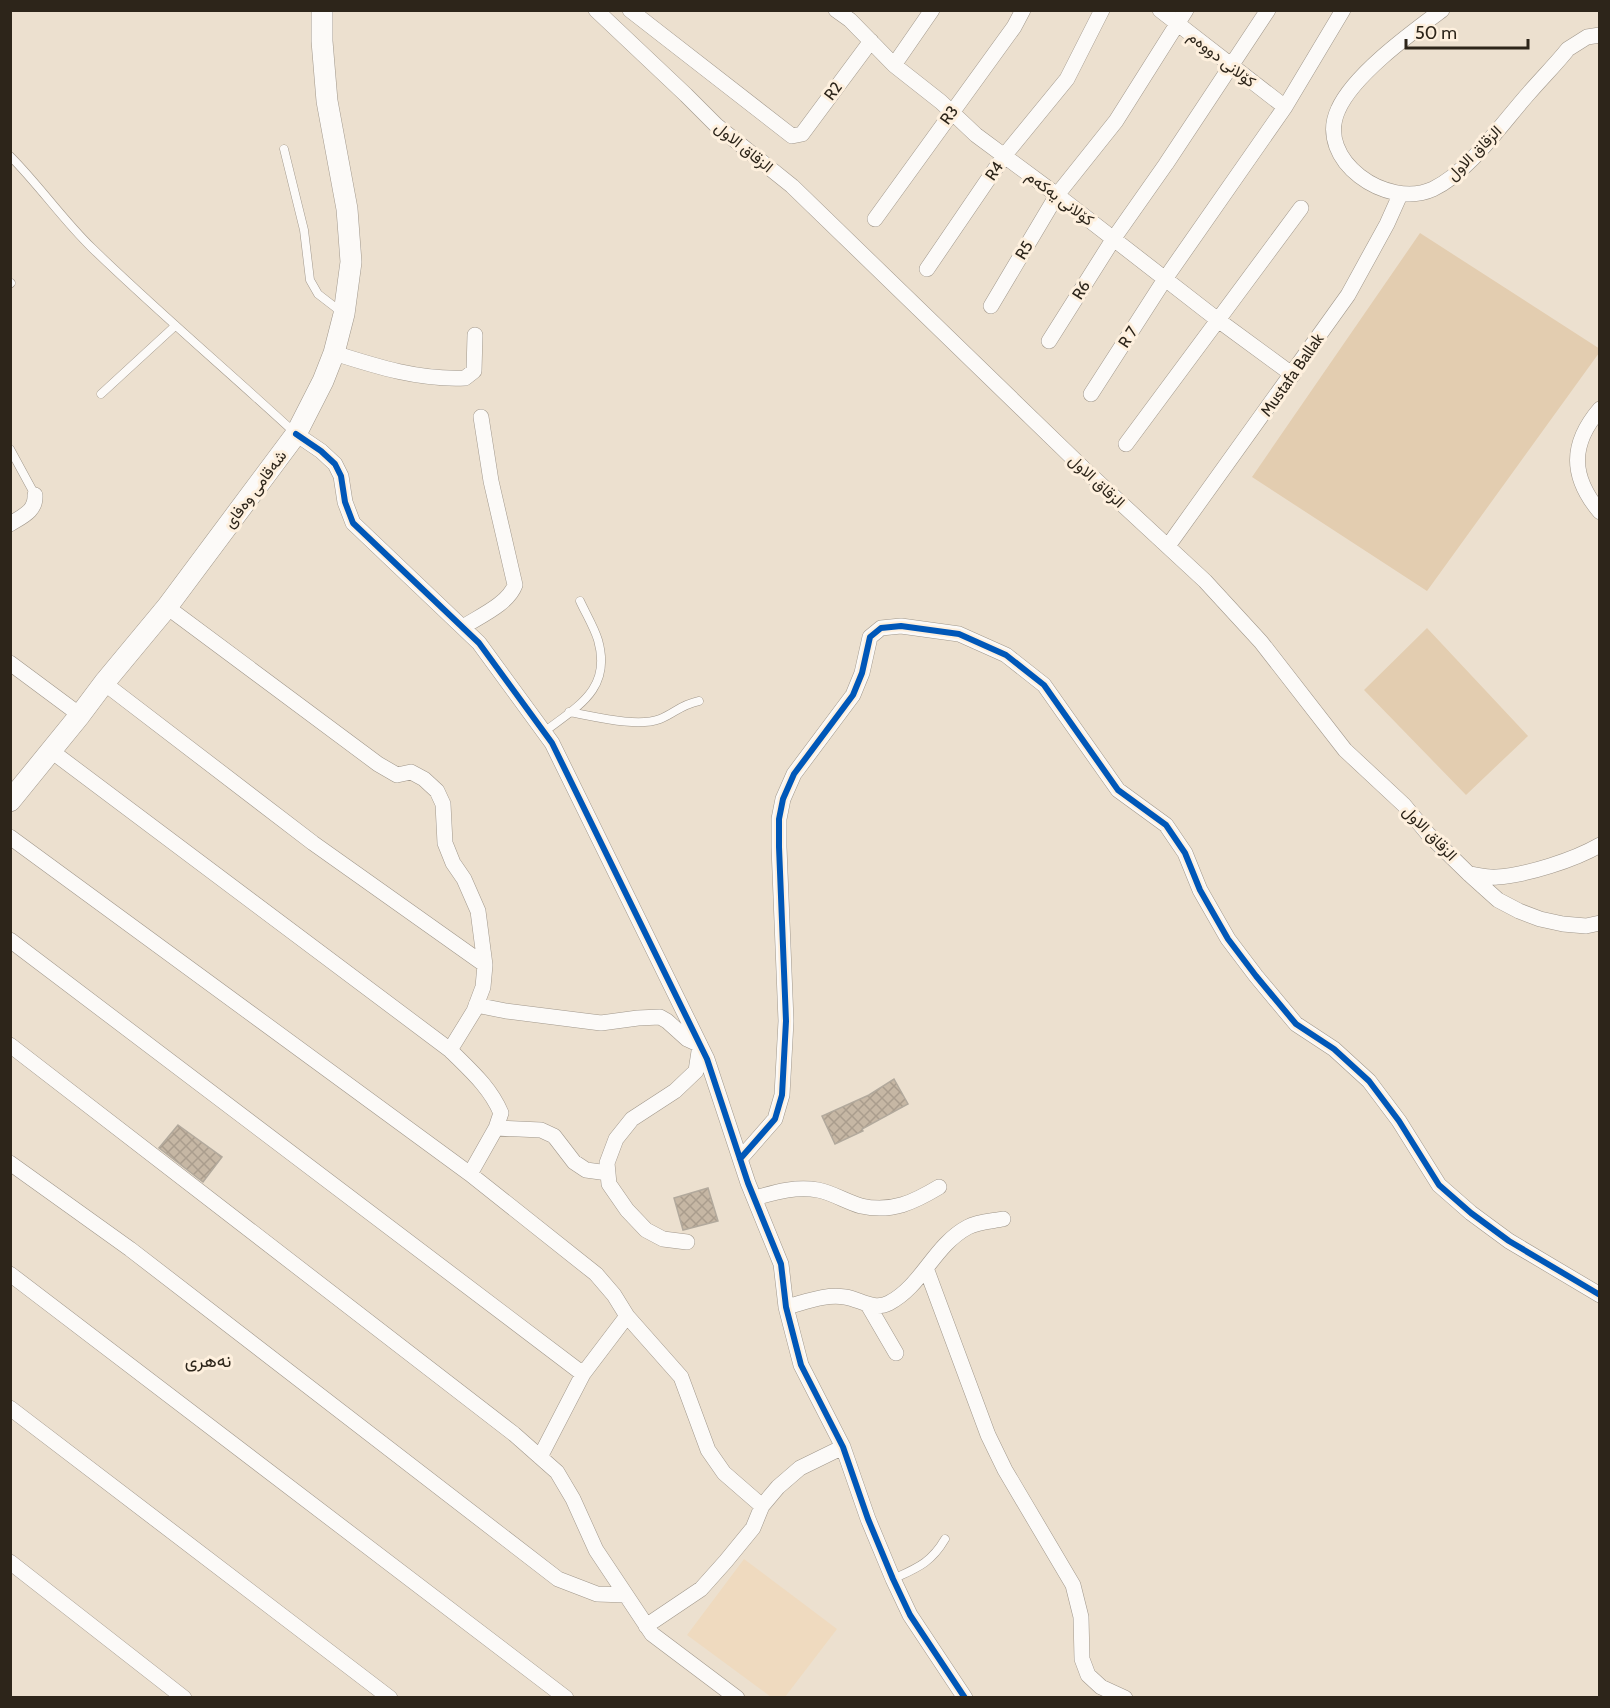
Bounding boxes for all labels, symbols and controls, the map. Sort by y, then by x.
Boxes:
scale bar [1406,12,1528,50]
text: 50 m [1415,22,1457,44]
street label: کۆلانی دووەم [1184,27,1260,92]
street label: R2 [820,78,846,104]
street label: R3 [936,102,962,128]
street label: الزقاق الاول [710,118,777,177]
street label: الزقاق الاول [1443,122,1506,185]
street label: R4 [981,158,1007,184]
street label: کۆلانی یەکەم [1022,166,1098,230]
street label: R5 [1011,237,1037,263]
street label: R6 [1068,277,1094,303]
street label: R 7 [1114,323,1142,351]
street label: Mustafa Ballak [1256,329,1328,420]
street label: شەقامی وەفای [220,446,291,532]
street label: الزقاق الاول [1064,450,1129,512]
street label: الزقاق الاول [1398,801,1461,865]
district label: نەھری [185,1350,231,1372]

